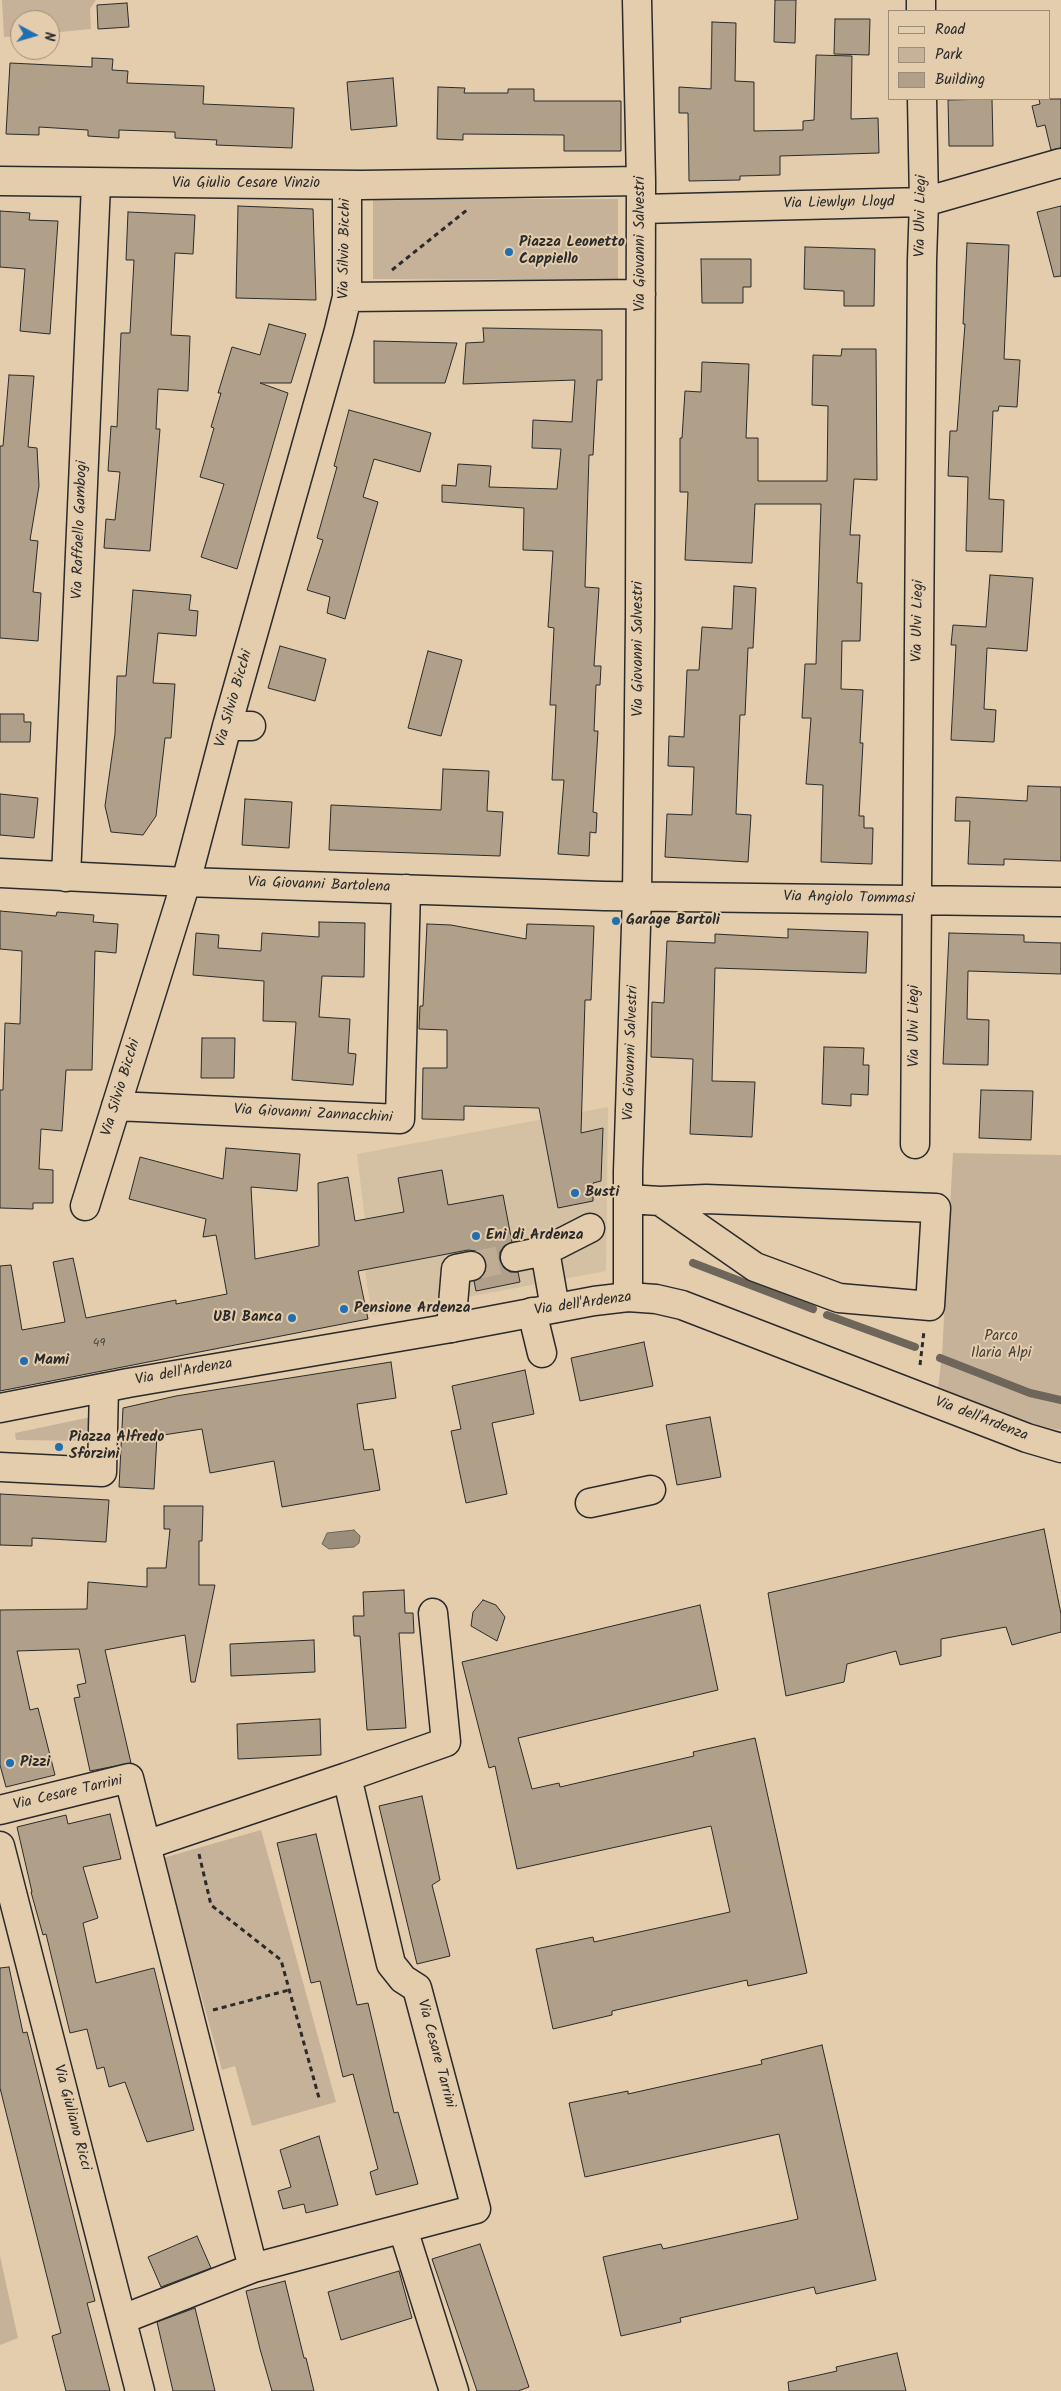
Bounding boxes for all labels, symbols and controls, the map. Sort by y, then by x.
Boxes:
north arrow [10,10,60,60]
legend [888,10,1051,100]
text: Road [935,18,965,42]
text: N [38,31,60,42]
text: Park [935,43,962,67]
text: Building [935,68,985,92]
street label: Via Giulio Cesare Vinzio [172,175,320,193]
street label: Via Ulvi Liegi [912,175,932,257]
street label: Via Giovanni Salvestri [632,176,650,312]
street label: Via Liewlyn Lloyd [783,194,895,214]
street label: Via Silvio Bicchi [336,199,356,299]
place label: Piazza Leonetto Cappiello [519,234,625,269]
marker: Piazza Leonetto Cappiello [503,246,515,258]
street label: Via Raffaello Gambogi [70,460,92,600]
street label: Via Ulvi Liegi [909,580,929,662]
street label: Via Giovanni Salvestri [630,581,648,717]
street label: Via Silvio Bicchi [212,648,258,750]
street label: Via Giovanni Bartolena [247,875,391,897]
street label: Via Angiolo Tommasi [783,889,915,909]
place label: Garage Bartoli [626,912,720,930]
marker: Garage Bartoli [610,915,622,927]
street label: Via Giovanni Salvestri [621,985,643,1121]
street label: Via Ulvi Liegi [906,985,924,1067]
street label: Via Silvio Bicchi [99,1037,145,1139]
street label: Via Giovanni Zannacchini [233,1102,393,1128]
place label: Busti [585,1184,619,1202]
marker: Busti [569,1187,581,1199]
place label: Eni di Ardenza [486,1227,583,1245]
marker: Eni di Ardenza [470,1230,482,1242]
street label: Via dell'Ardenza [533,1289,633,1321]
place label: Pensione Ardenza [354,1300,470,1318]
marker: Pensione Ardenza [338,1303,350,1315]
place label: UBI Banca [213,1309,282,1327]
marker: UBI Banca [286,1312,298,1324]
park label: Parco Ilaria Alpi [971,1328,1031,1363]
house number: 49 [93,1337,105,1351]
place label: Mami [34,1352,69,1370]
marker: Mami [18,1355,30,1367]
street label: Via dell'Ardenza [134,1356,234,1390]
street label: Via dell'Ardenza [932,1394,1030,1446]
place label: Piazza Alfredo Sforzini [69,1429,164,1464]
marker: Piazza Alfredo Sforzini [53,1441,65,1453]
place label: Pizzi [20,1754,50,1772]
marker: Pizzi [4,1757,16,1769]
street label: Via Cesare Tarrini [12,1773,124,1815]
street label: Via Cesare Tarrini [412,1998,458,2110]
street label: Via Giuliano Ricci [48,2063,94,2173]

